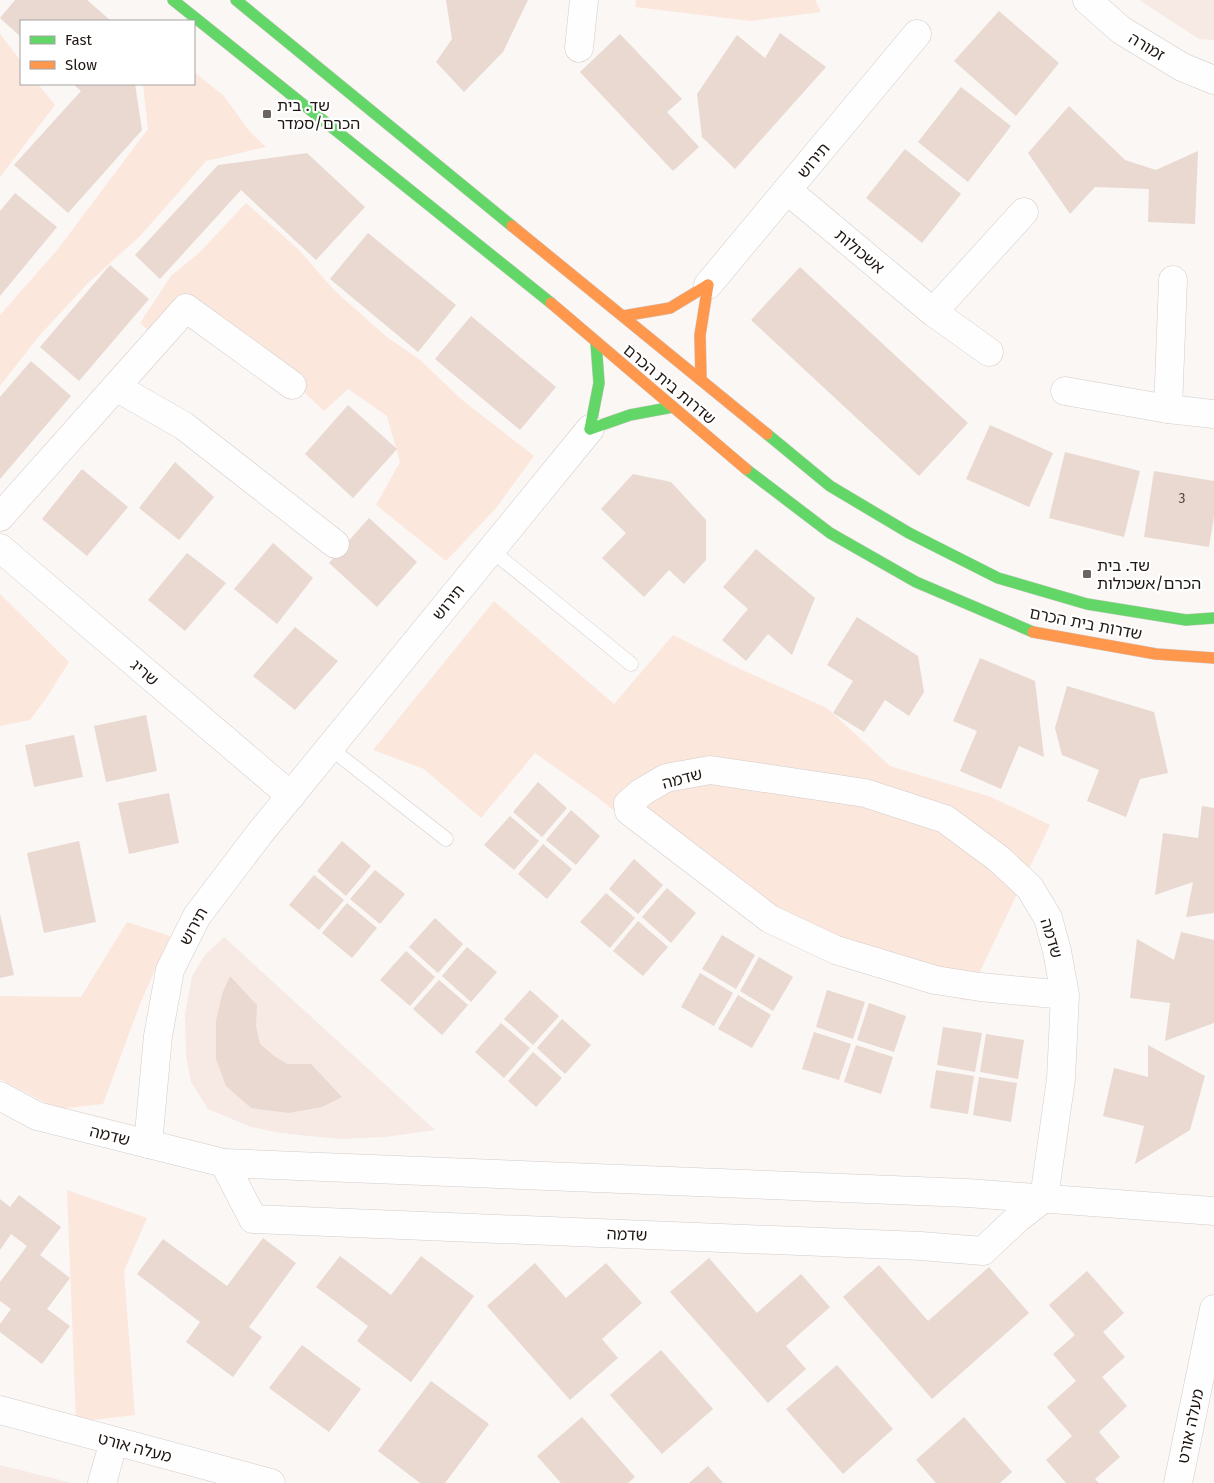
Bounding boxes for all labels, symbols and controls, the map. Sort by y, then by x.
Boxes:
legend [20,20,195,85]
street label: זמורה [1125,28,1168,65]
text: Fast [65,31,92,49]
text: Slow [65,56,97,74]
place label: שד. בית הכרם/סמדר [277,96,360,133]
marker: שד. בית הכרם/סמדר [261,108,273,120]
street label: תירוש [793,139,834,182]
street label: אשכולות [831,225,888,277]
street label: שדרות בית הכרם [620,340,720,428]
house number: 3 [1179,490,1186,507]
place label: שד. בית הכרם/אשכולות [1097,556,1201,593]
marker: שד. בית הכרם/אשכולות [1081,568,1093,580]
street label: תירוש [428,581,468,624]
street label: שדרות בית הכרם [1028,603,1144,644]
street label: שריג [127,655,162,690]
street label: שדמה [660,764,704,793]
street label: תירוש [175,904,211,948]
street label: שדמה [1036,916,1067,960]
street label: שדמה [88,1121,132,1150]
street label: שדמה [606,1224,648,1245]
street label: מעלה אורט [1173,1387,1208,1465]
street label: מעלה אורט [96,1429,174,1466]

